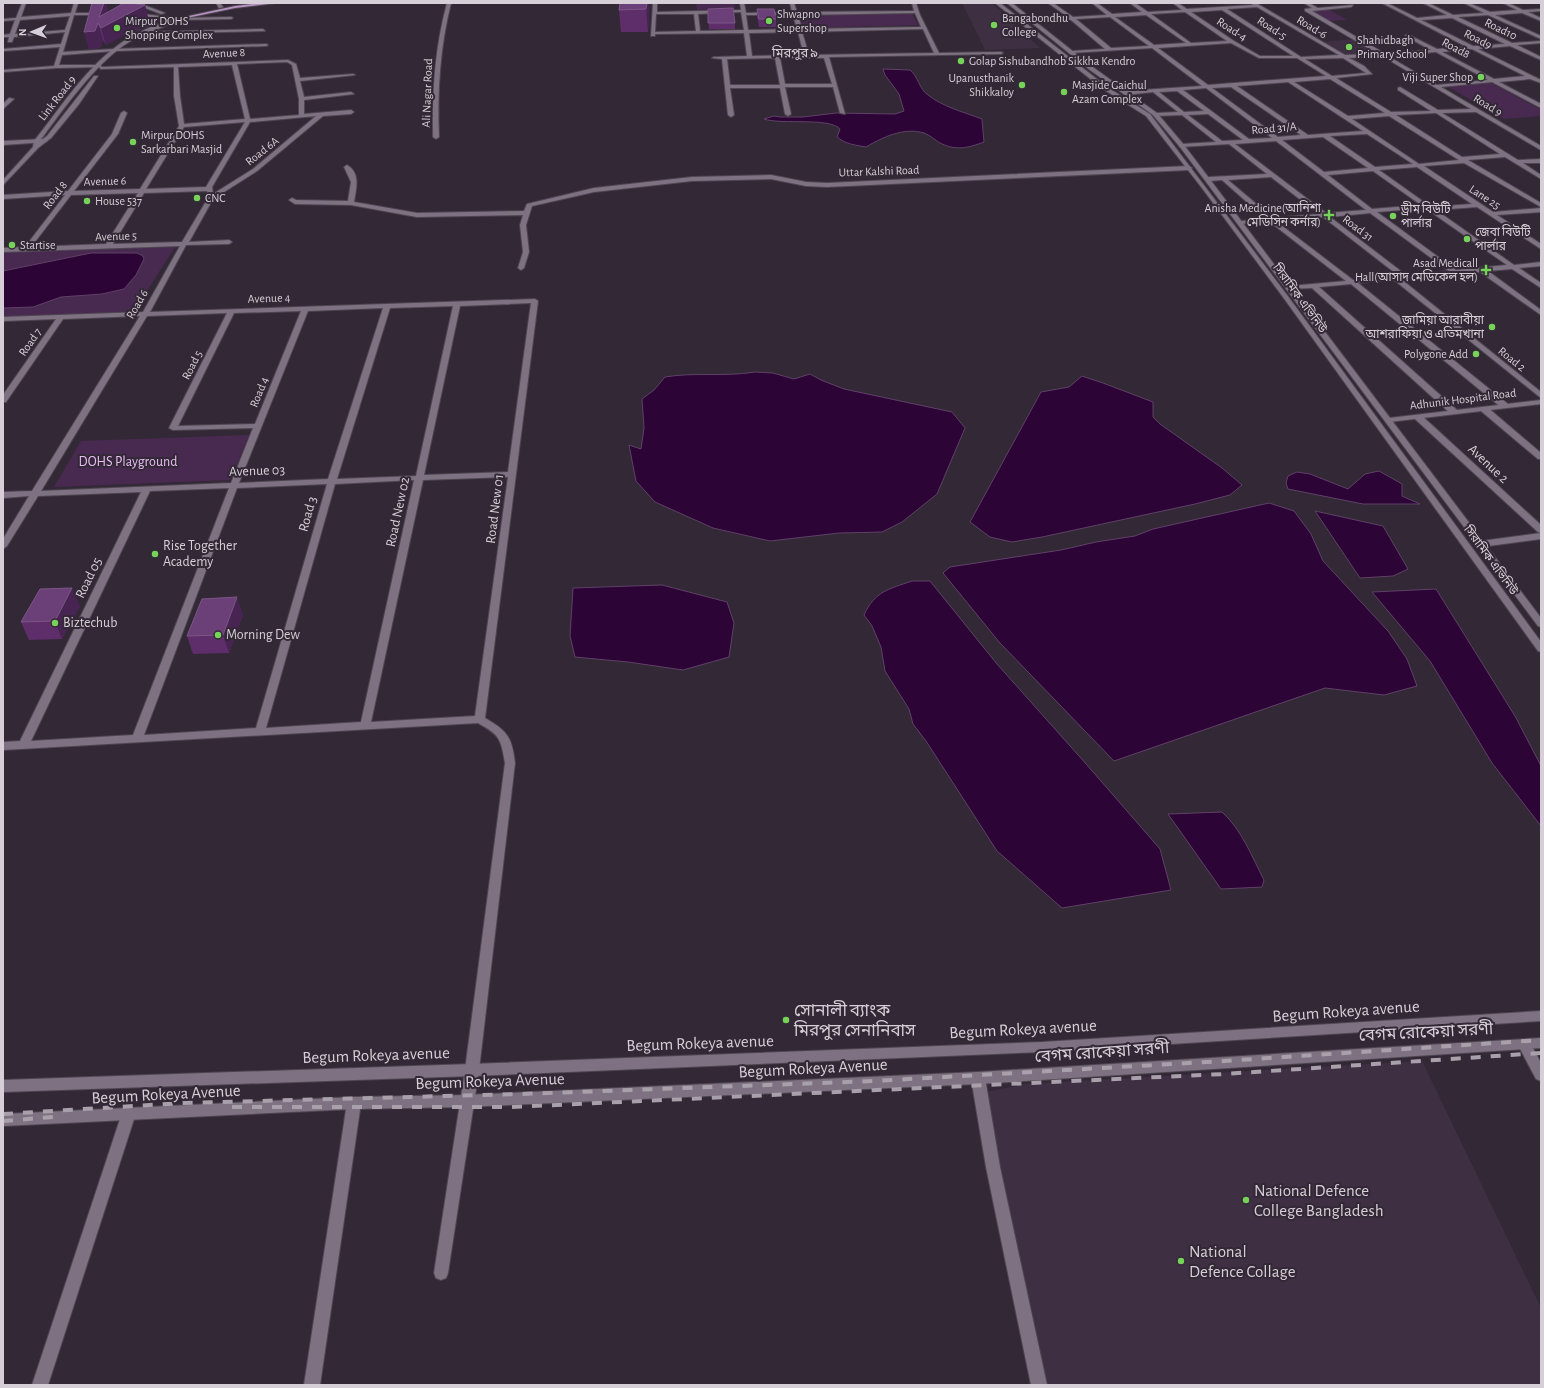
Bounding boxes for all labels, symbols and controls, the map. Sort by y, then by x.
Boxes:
place label: Shwapno Supershop [777,8,827,34]
north arrow [12,12,52,52]
place label: Bangabondhu College [1002,12,1068,38]
street label: Road-6 [1295,13,1330,41]
street label: Road-5 [1255,14,1289,42]
place label: Mirpur DOHS Shopping Complex [125,15,213,41]
street label: Road-4 [1215,15,1249,43]
marker: Shwapno Supershop [764,16,774,26]
street label: Road10 [1483,16,1519,42]
marker: Bangabondhu College [989,20,999,30]
marker: Mirpur DOHS Shopping Complex [112,23,122,33]
street label: Road9 [1462,27,1494,51]
text: N [17,28,28,36]
place label: Shahidbagh Primary School [1357,34,1427,61]
street label: Road8 [1440,36,1472,60]
marker: Shahidbagh Primary School [1344,42,1354,52]
district label: মিরপুর ৯ [771,45,818,61]
street label: Avenue 8 [202,46,246,60]
place label: Golap Sishubandhob Sikkha Kendro [969,55,1135,67]
marker: Golap Sishubandhob Sikkha Kendro [956,56,966,66]
street label: Ali Nagar Road [420,58,434,128]
place label: Viji Super Shop [1402,71,1473,84]
place label: Upanusthanik Shikkaloy [948,72,1015,99]
marker: Viji Super Shop [1476,72,1486,82]
street label: Link Road 9 [36,73,78,123]
place label: Masjide Gaichul Azam Complex [1072,79,1147,105]
marker: Upanusthanik Shikkaloy [1017,80,1027,90]
marker: Masjide Gaichul Azam Complex [1059,87,1069,97]
street label: Road 9 [1471,92,1505,118]
street label: Road 31/A [1251,120,1297,136]
place label: Mirpur DOHS Sarkarbari Masjid [141,129,222,156]
street label: Road 6A [243,134,281,168]
marker: Mirpur DOHS Sarkarbari Masjid [128,137,138,147]
street label: Uttar Kalshi Road [838,164,920,178]
street label: Avenue 6 [83,174,127,188]
street label: Road 8 [41,179,70,211]
street label: Lane 25 [1467,183,1503,211]
place label: CNC [205,192,225,204]
marker: CNC [192,193,202,203]
place label: House 537 [95,195,142,207]
marker: House 537 [82,196,92,206]
place label: Anisha Medicine(আনিশা মেডিসিন কর্নার) [1205,200,1322,228]
place label: ড্রীম বিউটি পার্লার [1400,201,1451,229]
marker: Anisha Medicine(আনিশা মেডিসিন কর্নার) [1324,210,1334,220]
marker: ড্রীম বিউটি পার্লার [1388,211,1398,221]
street label: Road 31 [1340,213,1376,243]
place label: জেবা বিউটি পার্লার [1475,224,1531,252]
street label: Avenue 5 [95,229,137,243]
marker: জেবা বিউটি পার্লার [1462,234,1472,244]
place label: Startise [20,239,56,251]
marker: Startise [7,240,17,250]
place label: Asad Medicall Hall(আসাদ মেডিকেল হল) [1355,257,1478,283]
street label: সিরামিক এভিনিউ [1270,259,1331,335]
marker: Asad Medicall Hall(আসাদ মেডিকেল হল) [1481,265,1491,275]
street label: Road 6 [124,287,150,321]
street label: Avenue 4 [247,291,291,305]
place label: জামিয়া আরাবীয়া আশরাফিয়া ও এতিমখানা [1365,312,1485,340]
marker: জামিয়া আরাবীয়া আশরাফিয়া ও এতিমখানা [1487,322,1497,332]
street label: Road 7 [16,326,44,358]
street label: Road 2 [1496,344,1528,374]
place label: Polygone Add [1404,348,1468,361]
street label: Road 5 [180,349,204,381]
marker: Polygone Add [1471,349,1481,359]
street label: Road 4 [248,375,271,409]
street label: Adhunik Hospital Road [1409,387,1517,411]
street label: Avenue 2 [1465,442,1511,486]
park label: DOHS Playground [79,455,177,469]
street label: Avenue 03 [229,463,286,479]
street label: Road New 01 [484,473,506,545]
street label: Road New 02 [384,476,412,548]
street label: Road 3 [296,495,320,533]
street label: সিরামিক এভিনিউ [1461,521,1522,597]
place label: Rise Together Academy [163,539,237,569]
marker: Rise Together Academy [150,549,160,559]
street label: Road 05 [73,555,105,601]
place label: Biztechub [63,616,117,630]
marker: Biztechub [50,618,60,628]
place label: Morning Dew [226,628,300,642]
marker: Morning Dew [213,630,223,640]
street label: Begum Rokeya avenue [1272,997,1420,1026]
place label: সোনালী ব্যাংক মিরপুর সেনানিবাস [793,1000,916,1041]
marker: সোনালী ব্যাংক মিরপুর সেনানিবাস [781,1015,791,1025]
street label: Begum Rokeya avenue [949,1017,1097,1042]
street label: বেগম রোকেয়া সরণী [1358,1018,1494,1044]
street label: Begum Rokeya avenue [626,1032,774,1055]
street label: বেগম রোকেয়া সরণী [1034,1037,1170,1065]
street label: Begum Rokeya avenue [302,1044,450,1067]
street label: Begum Rokeya Avenue [738,1056,888,1081]
street label: Begum Rokeya Avenue [415,1070,565,1093]
street label: Begum Rokeya Avenue [91,1082,241,1107]
place label: National Defence College Bangladesh [1254,1182,1384,1219]
marker: National Defence College Bangladesh [1241,1195,1251,1205]
place label: National Defence Collage [1189,1243,1296,1280]
marker: National Defence Collage [1176,1256,1186,1266]

